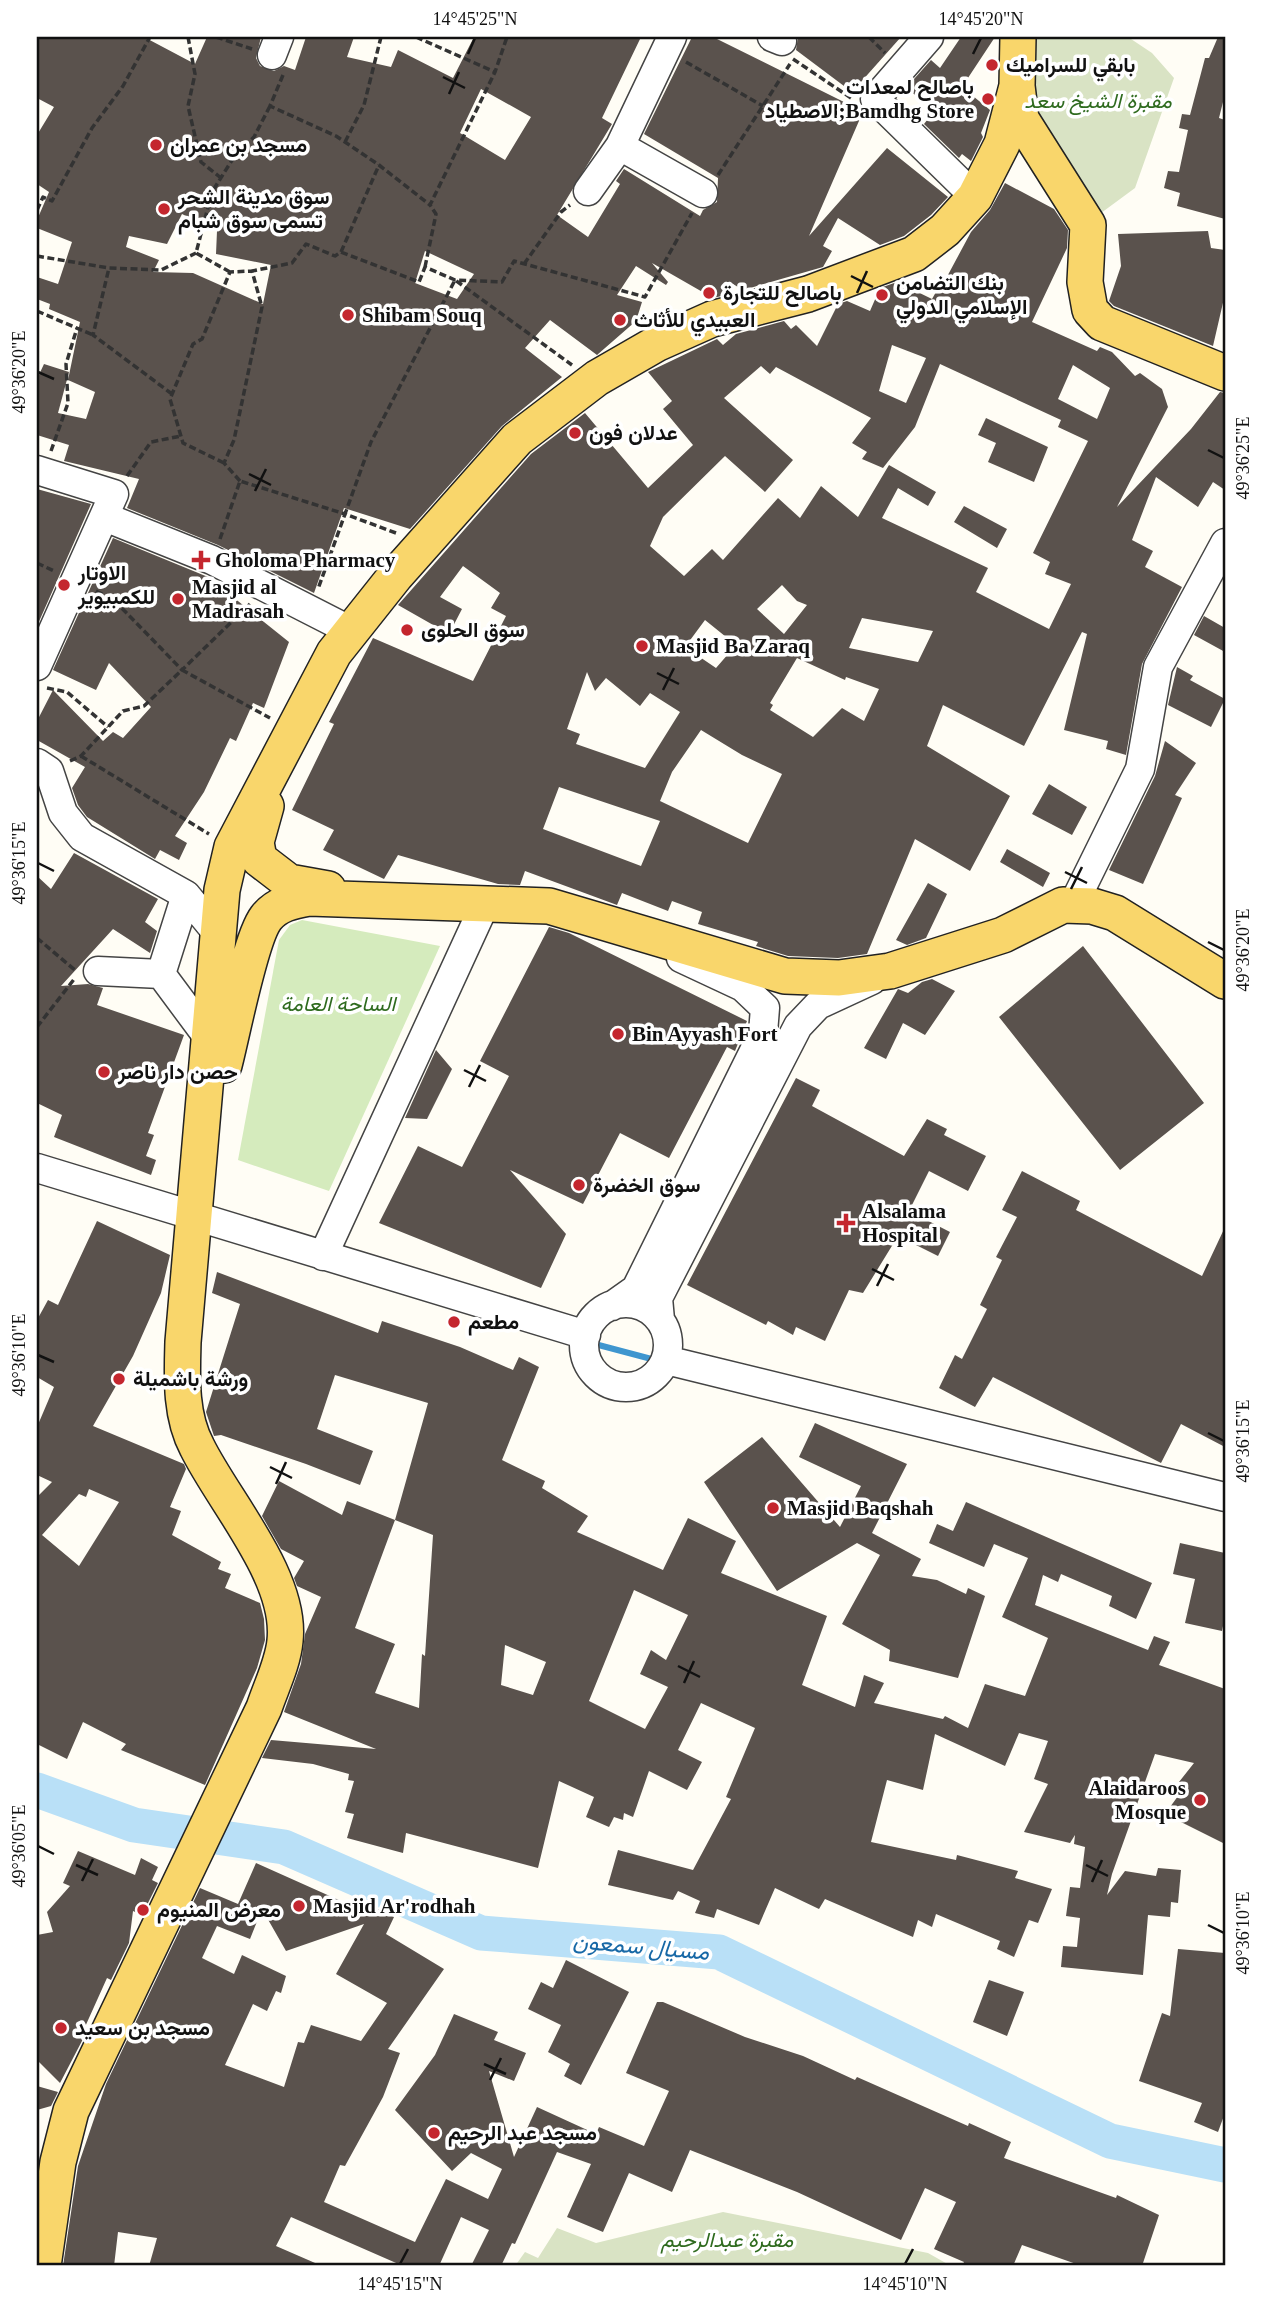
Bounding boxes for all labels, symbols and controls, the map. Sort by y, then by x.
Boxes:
text: 14°45'25"N [433,9,517,29]
text: 14°45'20"N [939,9,1023,29]
place label: بابقي للسراميك [1006,53,1136,82]
marker: بابقي للسراميك [984,57,1000,73]
place label: باصالح لمعدات الاصطياد;Bamdhg Store [765,75,974,123]
park label: مقبرة الشيخ سعد [1024,89,1172,116]
marker: باصالح لمعدات الاصطياد;Bamdhg Store [980,91,996,107]
place label: مسجد بن عمران [170,133,307,158]
marker: مسجد بن عمران [148,137,164,153]
place label: سوق مدينة الشحر تسمى سوق شبام [177,185,330,235]
marker: سوق مدينة الشحر تسمى سوق شبام [156,201,172,217]
place label: بنك التضامن الإسلامي الدولي [896,271,1027,324]
place label: باصالح للتجارة [723,281,842,307]
marker: باصالح للتجارة [701,285,717,301]
marker: بنك التضامن الإسلامي الدولي [874,287,890,303]
place label: Shibam Souq [362,303,482,327]
marker: Shibam Souq [340,307,356,323]
place label: العبيدي للأثاث [634,307,755,337]
marker: العبيدي للأثاث [612,312,628,328]
text: 49°36'20"E [9,331,29,413]
text: 49°36'25"E [1233,417,1253,499]
place label: عدلان فون [589,421,678,446]
marker: عدلان فون [567,425,583,441]
place label: Gholoma Pharmacy [215,548,396,572]
marker: Gholoma Pharmacy [193,552,209,568]
place label: الاوتار للكمبيوير [77,561,155,610]
place label: Masjid al Madrasah [192,575,284,623]
marker: الاوتار للكمبيوير [56,577,72,593]
marker: Masjid al Madrasah [170,591,186,607]
place label: سوق الحلوى [421,618,525,643]
marker: سوق الحلوى [399,622,415,638]
place label: Masjid Ba Zaraq [656,634,810,658]
marker: Masjid Ba Zaraq [634,638,650,654]
text: 49°36'15"E [9,822,29,904]
text: 49°36'20"E [1233,909,1253,991]
park label: الساحة العامة [281,992,398,1016]
place label: Bin Ayyash Fort [632,1022,777,1046]
marker: Bin Ayyash Fort [610,1026,626,1042]
place label: حصن دار ناصر [117,1060,238,1085]
marker: حصن دار ناصر [96,1064,112,1080]
place label: سوق الخضرة [593,1173,700,1198]
marker: سوق الخضرة [571,1177,587,1193]
place label: Alsalama Hospital [862,1199,947,1247]
marker: Alsalama Hospital [836,1213,856,1233]
place label: مطعم [468,1310,519,1336]
text: 49°36'10"E [9,1314,29,1396]
marker: مطعم [446,1314,462,1330]
place label: ورشة باشميلة [133,1367,248,1392]
marker: ورشة باشميلة [111,1371,127,1387]
text: 49°36'15"E [1233,1400,1253,1482]
place label: Masjid Baqshah [787,1496,934,1520]
marker: Masjid Baqshah [765,1500,781,1516]
place label: Alaidaroos Mosque [1088,1776,1186,1824]
marker: Alaidaroos Mosque [1192,1792,1208,1808]
text: 49°36'05"E [9,1805,29,1887]
text: 49°36'10"E [1233,1892,1253,1974]
place label: Masjid Ar'rodhah [313,1894,476,1918]
place label: معرض المنيوم [157,1898,281,1924]
marker: Masjid Ar'rodhah [291,1898,307,1914]
marker: معرض المنيوم [135,1902,151,1918]
water label: مسيال سمعون [572,1928,711,1967]
place label: مسجد بن سعيد [75,2016,210,2040]
marker: مسجد بن سعيد [53,2020,69,2036]
place label: مسجد عبد الرحيم [448,2121,597,2147]
marker: مسجد عبد الرحيم [426,2125,442,2141]
park label: مقبرة عبدالرحيم [660,2228,794,2254]
text: 14°45'15"N [358,2274,442,2294]
text: 14°45'10"N [863,2274,947,2294]

